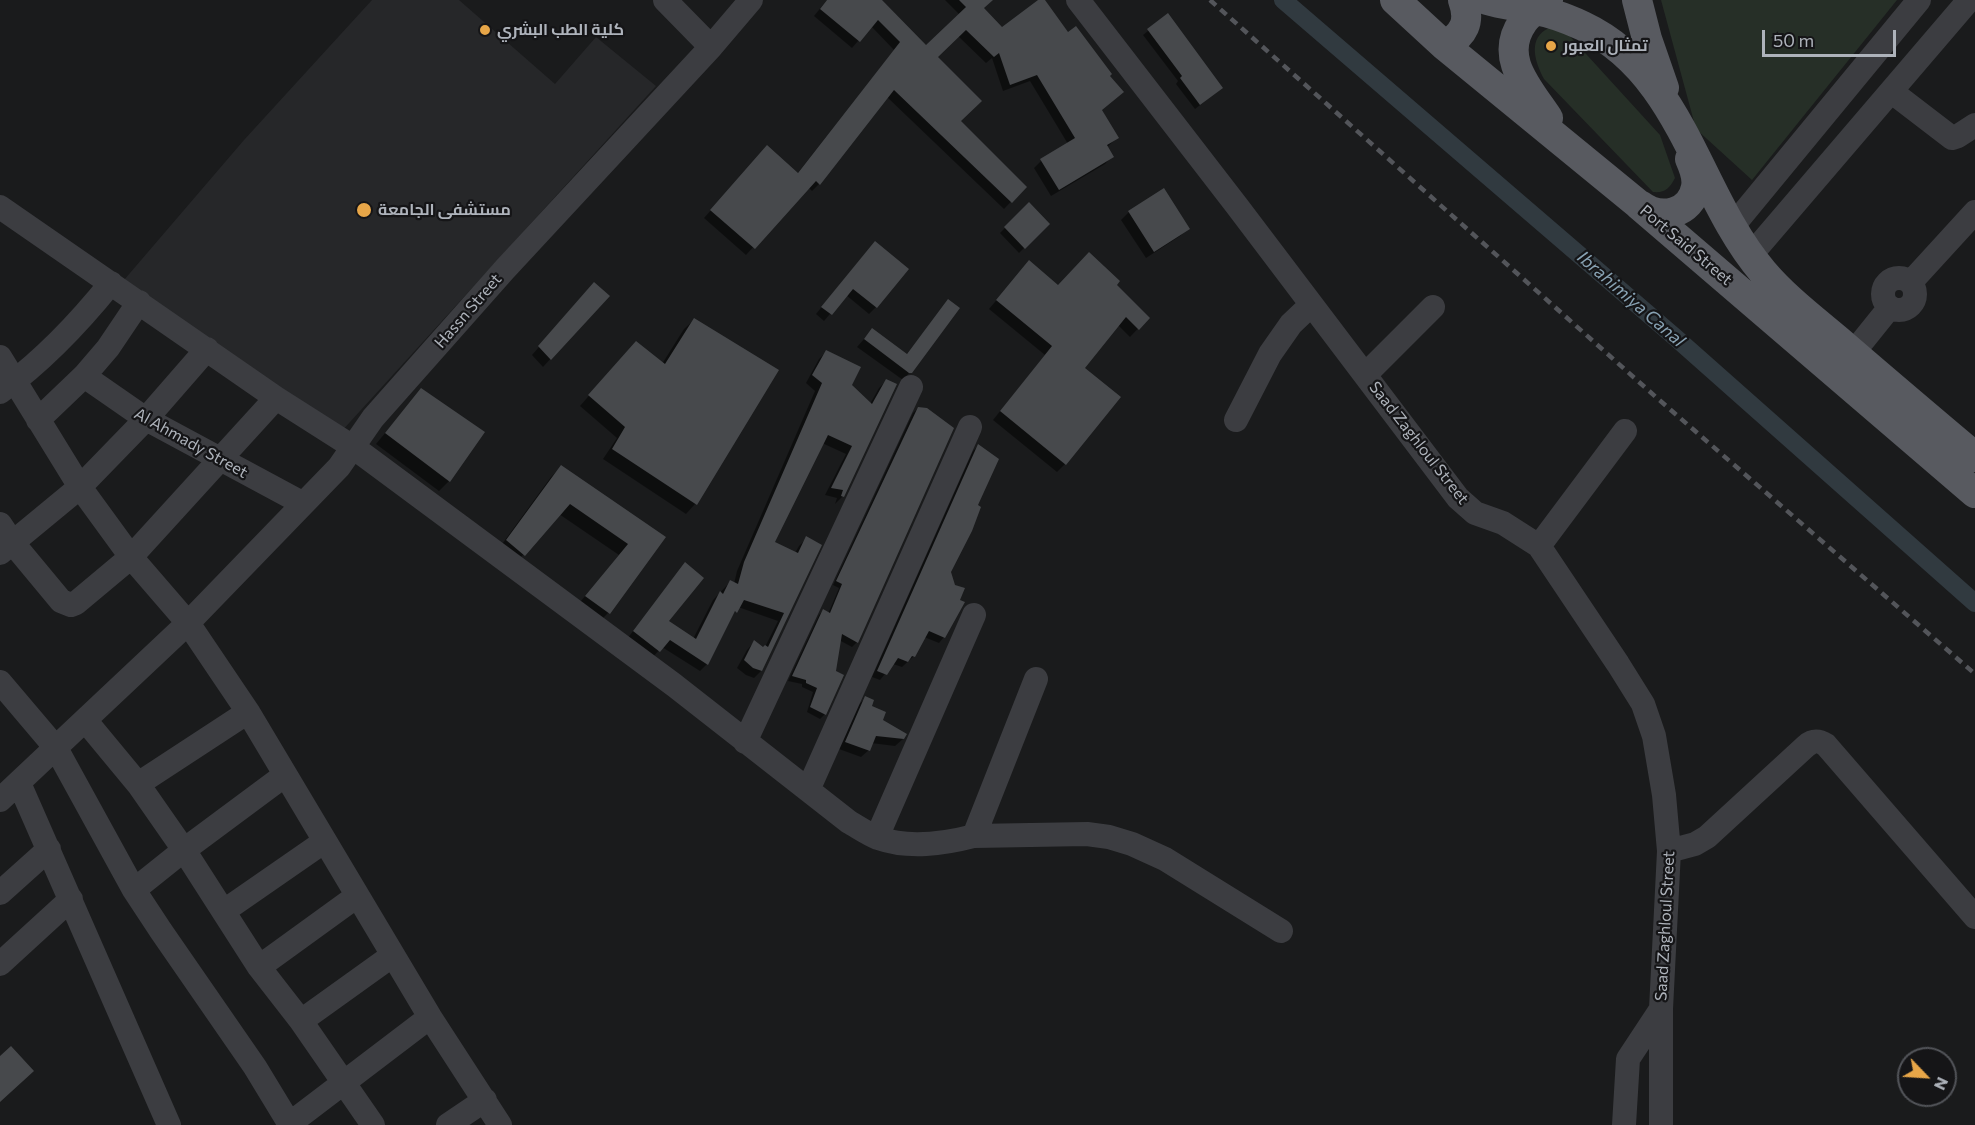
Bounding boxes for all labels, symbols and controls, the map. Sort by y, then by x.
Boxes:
scale bar [1765,18,1898,56]
place label: كلية الطب البشري [497,20,624,40]
marker: كلية الطب البشري [478,23,492,37]
text: 50 m [1773,29,1814,51]
place label: تمثال العبور [1563,36,1648,56]
marker: تمثال العبور [1544,39,1558,53]
place label: مستشفى الجامعة [378,200,511,220]
marker: مستشفى الجامعة [355,201,373,219]
street label: Port Said Street [1636,201,1736,289]
water label: Ibrahimiya Canal [1573,246,1689,352]
street label: Hassn Street [430,270,506,352]
street label: Saad Zaghloul Street [1365,378,1473,508]
street label: Al Ahmady Street [131,404,251,482]
street label: Saad Zaghloul Street [1651,850,1679,1002]
north arrow [1897,1047,1957,1107]
text: N [1931,1075,1953,1093]

